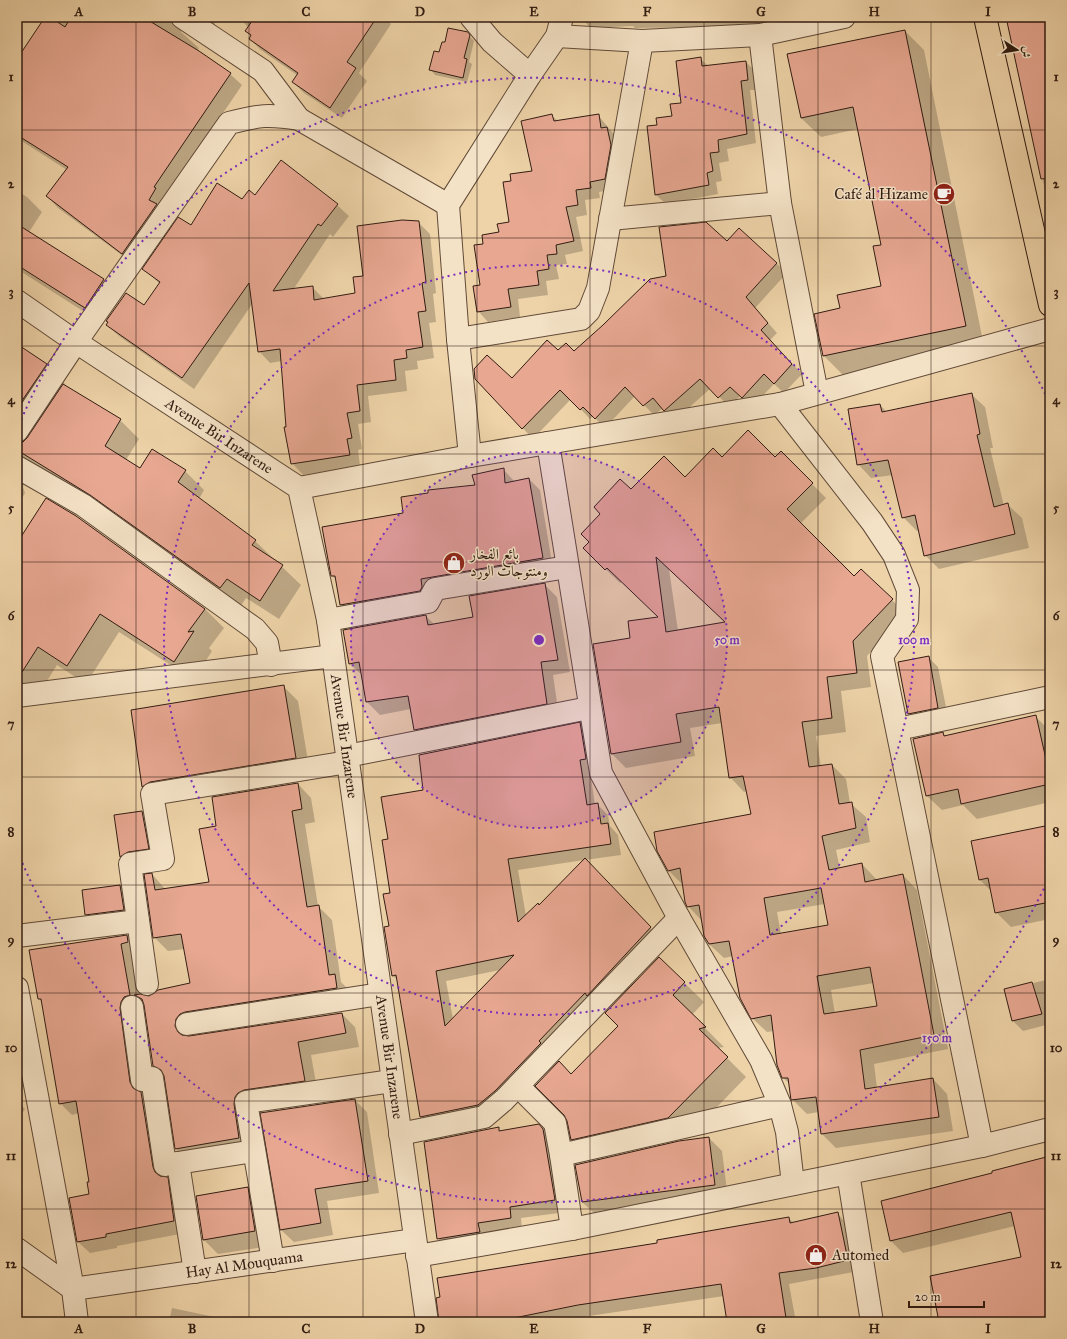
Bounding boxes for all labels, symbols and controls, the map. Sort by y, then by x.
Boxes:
text: A [74,4,84,20]
text: B [188,4,197,20]
text: C [302,4,311,20]
text: D [415,4,425,20]
text: E [529,4,539,20]
text: F [643,4,652,20]
text: G [756,4,766,20]
text: H [868,4,880,20]
text: I [985,4,991,20]
north arrow [997,30,1037,70]
text: ش [1019,45,1034,59]
text: 1 [8,69,14,85]
text: 1 [1053,69,1059,85]
text: 2 [8,176,15,192]
text: 2 [1053,176,1060,192]
cafe icon: Café al Hizame [931,181,957,207]
place label: Café al Hizame [834,185,928,203]
text: 3 [8,284,14,300]
text: 3 [1053,284,1059,300]
text: 4 [7,392,15,408]
text: 4 [1052,392,1060,408]
street label: Avenue Bir Inzarene [161,393,276,478]
text: 5 [8,500,15,516]
text: 5 [1053,500,1060,516]
place label: بائع الفخار ومنتوجات الورد [468,545,548,580]
shop icon: بائع الفخار ومنتوجات الورد [441,550,467,576]
text: 6 [8,608,16,624]
text: 6 [1053,608,1061,624]
centre of rings [532,633,546,647]
text: 50 m [714,633,741,647]
text: 100 m [898,633,931,647]
street label: Avenue Bir Inzarene [327,672,362,800]
text: 7 [8,716,15,732]
text: 7 [1053,716,1060,732]
text: 8 [8,824,15,840]
text: 8 [1053,824,1060,840]
text: 9 [8,932,15,948]
text: 9 [1053,932,1060,948]
street label: Avenue Bir Inzarene [372,993,407,1120]
text: 150 m [922,1031,953,1045]
text: 10 [5,1040,18,1056]
text: 10 [1050,1040,1063,1056]
text: 11 [6,1148,16,1164]
text: 11 [1051,1148,1061,1164]
shop icon: Automed [803,1242,829,1268]
place label: Automed [831,1246,890,1264]
street label: Hay Al Mouquama [184,1247,304,1282]
text: 12 [5,1256,17,1272]
text: 12 [1050,1256,1062,1272]
scale bar [909,1283,984,1309]
text: 20 m [915,1290,941,1304]
text: A [74,1321,84,1337]
text: B [188,1321,197,1337]
text: C [302,1321,311,1337]
text: D [415,1321,425,1337]
text: E [529,1321,539,1337]
text: F [643,1321,652,1337]
text: G [756,1321,766,1337]
text: H [868,1321,880,1337]
text: I [985,1321,991,1337]

